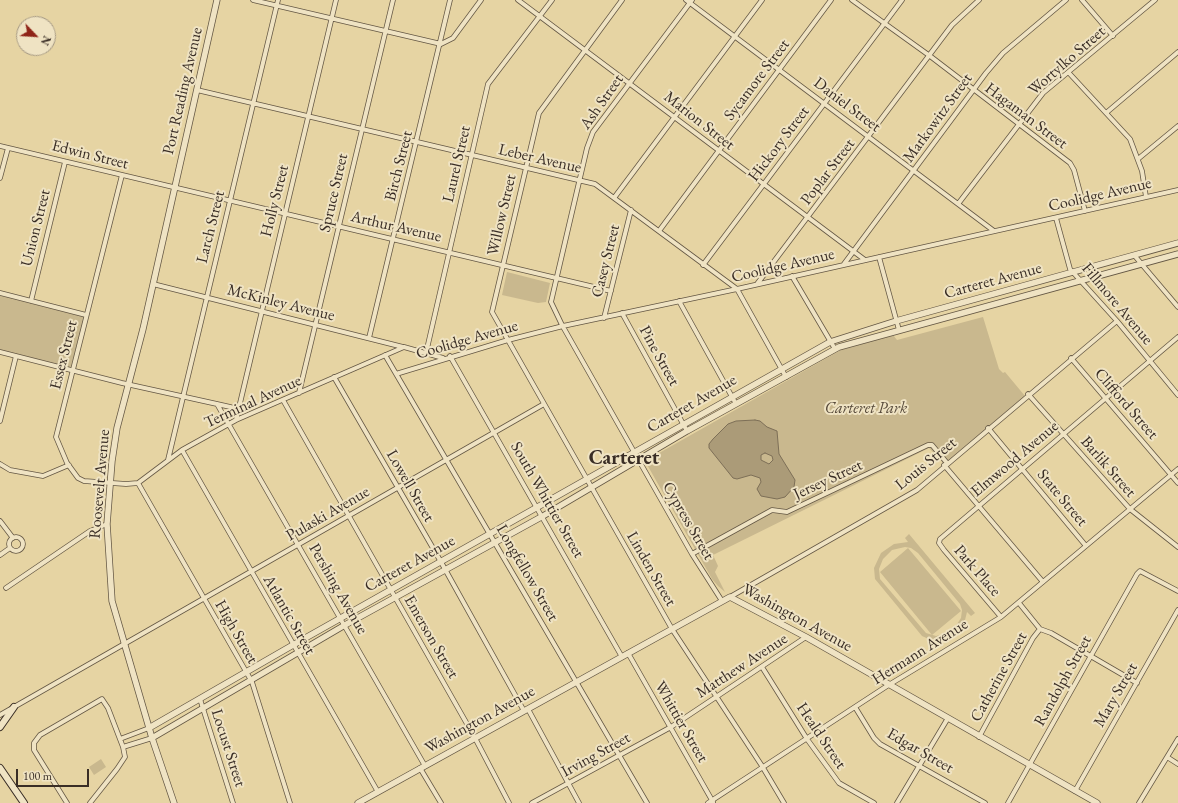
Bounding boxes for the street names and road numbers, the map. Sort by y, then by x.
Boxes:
street label: Wortylko Street [1024,22,1110,100]
street label: Port Reading Avenue [159,25,207,157]
street label: Sycamore Street [720,35,794,125]
street label: Markowitz Street [899,70,977,166]
street label: Ash Street [576,71,628,133]
street label: Daniel Street [810,73,884,137]
street label: Hagaman Street [981,79,1071,153]
street label: Marion Street [660,87,738,155]
street label: Hickory Street [744,102,814,186]
street label: Laurel Street [439,124,475,204]
street label: Birch Street [381,129,417,203]
street label: Poplar Street [797,135,859,209]
street label: Edwin Street [50,136,130,174]
street label: Leber Avenue [497,140,583,178]
street label: Spruce Street [316,152,352,234]
street label: Holly Street [257,163,293,239]
street label: Willow Street [483,172,521,258]
street label: Coolidge Avenue [1047,174,1153,216]
street label: Union Street [17,187,55,269]
street label: Larch Street [193,189,229,265]
street label: Arthur Avenue [349,207,443,247]
street label: Casey Street [588,223,624,299]
street label: Coolidge Avenue [730,245,836,287]
street label: Carteret Avenue [942,259,1044,303]
street label: Fillmore Avenue [1077,259,1157,349]
street label: McKinley Avenue [225,280,337,326]
street label: Coolidge Avenue [414,316,520,364]
street label: Essex Street [46,318,82,392]
street label: Pine Street [635,323,683,389]
street label: Clifford Street [1090,365,1162,443]
street label: Terminal Avenue [201,371,305,433]
street label: Carteret Avenue [644,371,740,437]
street label: Elmwood Avenue [967,417,1063,501]
street label: Roosevelt Avenue [86,429,114,539]
street label: Barlik Street [1076,432,1140,502]
street label: Louis Street [892,434,960,494]
street label: South Whittier Street [506,438,588,562]
street label: Lowell Street [382,447,438,525]
street label: Jersey Street [791,456,865,504]
street label: State Street [1033,466,1091,530]
street label: Cypress Street [658,479,718,563]
street label: Pulaski Avenue [283,482,373,546]
street label: Longfellow Street [492,521,562,625]
street label: Linden Street [622,528,680,610]
street label: Carteret Avenue [362,531,458,597]
street label: Pershing Avenue [304,540,372,638]
street label: Park Place [949,541,1005,601]
street label: Atlantic Street [259,572,319,658]
street label: Washington Avenue [739,580,855,656]
street label: Emerson Street [399,592,463,682]
street label: High Street [210,597,262,667]
street label: Hermann Avenue [869,615,971,689]
street label: Matthew Avenue [693,629,791,703]
street label: Catherine Street [966,629,1032,725]
street label: Randolph Street [1030,632,1096,730]
street label: Mary Street [1090,659,1142,731]
street label: Whittier Street [650,678,712,766]
street label: Washington Avenue [422,682,538,758]
street label: Heald Street [792,699,850,773]
street label: Locust Street [206,707,250,789]
street label: Edgar Street [883,724,957,778]
street label: Irving Street [558,728,634,782]

